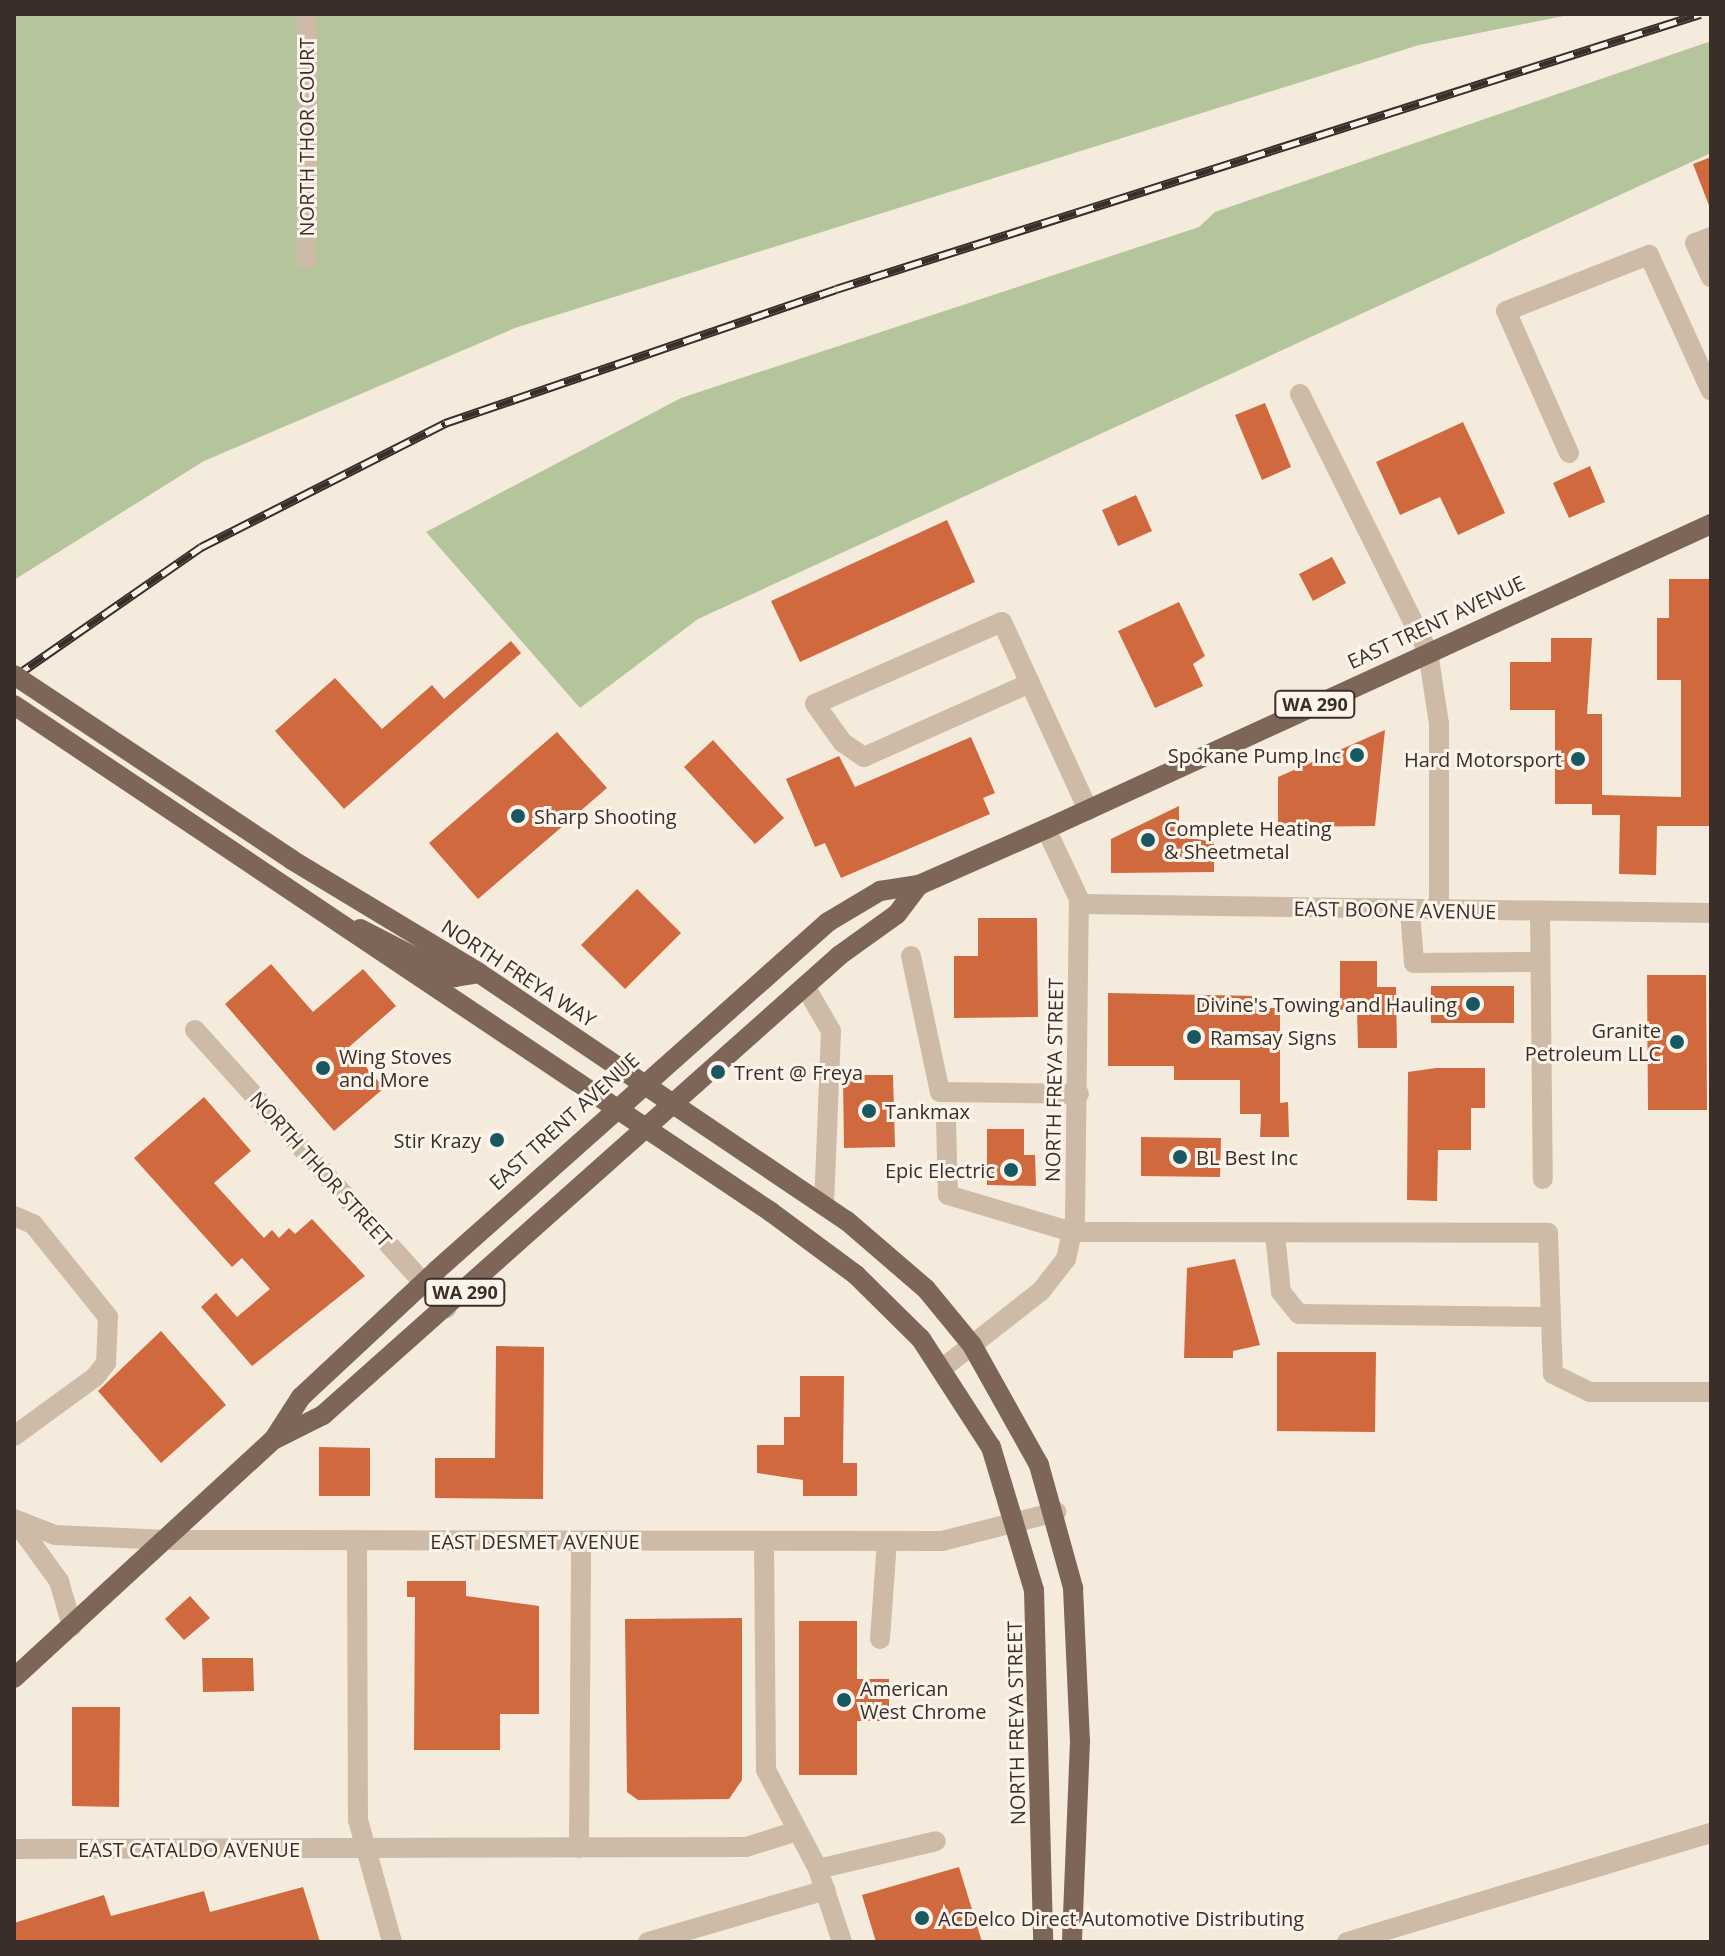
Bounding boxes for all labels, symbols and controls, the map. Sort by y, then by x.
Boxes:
street label: NORTH THOR COURT [294,38,318,236]
street label: EAST TRENT AVENUE [1343,570,1529,674]
road number: WA 290 [1273,690,1357,718]
place label: Spokane Pump Inc [1168,743,1341,767]
marker: Spokane Pump Inc [1348,746,1366,764]
place label: Hard Motorsport [1404,747,1562,771]
marker: Hard Motorsport [1569,750,1587,768]
place label: Sharp Shooting [534,804,677,828]
marker: Sharp Shooting [509,807,527,825]
place label: Complete Heating & Sheetmetal [1164,816,1332,863]
marker: Complete Heating & Sheetmetal [1139,831,1157,849]
street label: EAST BOONE AVENUE [1293,896,1497,924]
street label: NORTH FREYA WAY [437,914,601,1032]
street label: NORTH FREYA STREET [1040,978,1068,1182]
place label: Divine's Towing and Hauling [1196,992,1457,1016]
marker: Divine's Towing and Hauling [1464,995,1482,1013]
place label: Granite Petroleum LLC [1525,1018,1661,1065]
place label: Ramsay Signs [1210,1025,1337,1049]
marker: Ramsay Signs [1185,1028,1203,1046]
marker: Granite Petroleum LLC [1668,1033,1686,1051]
place label: Wing Stoves and More [339,1044,452,1091]
street label: EAST TRENT AVENUE [484,1047,644,1195]
marker: Wing Stoves and More [314,1059,332,1077]
place label: Trent @ Freya [734,1060,863,1084]
marker: Trent @ Freya [709,1063,727,1081]
street label: NORTH THOR STREET [245,1087,397,1251]
place label: Tankmax [885,1099,970,1123]
marker: Tankmax [860,1102,878,1120]
place label: Stir Krazy [394,1128,481,1152]
marker: Stir Krazy [488,1131,506,1149]
place label: BL Best Inc [1196,1145,1298,1169]
marker: BL Best Inc [1171,1148,1189,1166]
place label: Epic Electric [885,1158,995,1182]
marker: Epic Electric [1002,1161,1020,1179]
road number: WA 290 [423,1278,507,1306]
street label: EAST DESMET AVENUE [430,1529,640,1553]
street label: NORTH FREYA STREET [1002,1621,1030,1825]
place label: American West Chrome [860,1676,986,1723]
marker: American West Chrome [835,1691,853,1709]
street label: EAST CATALDO AVENUE [78,1837,300,1861]
place label: ACDelco Direct Automotive Distributing [938,1906,1304,1930]
marker: ACDelco Direct Automotive Distributing [913,1909,931,1927]

